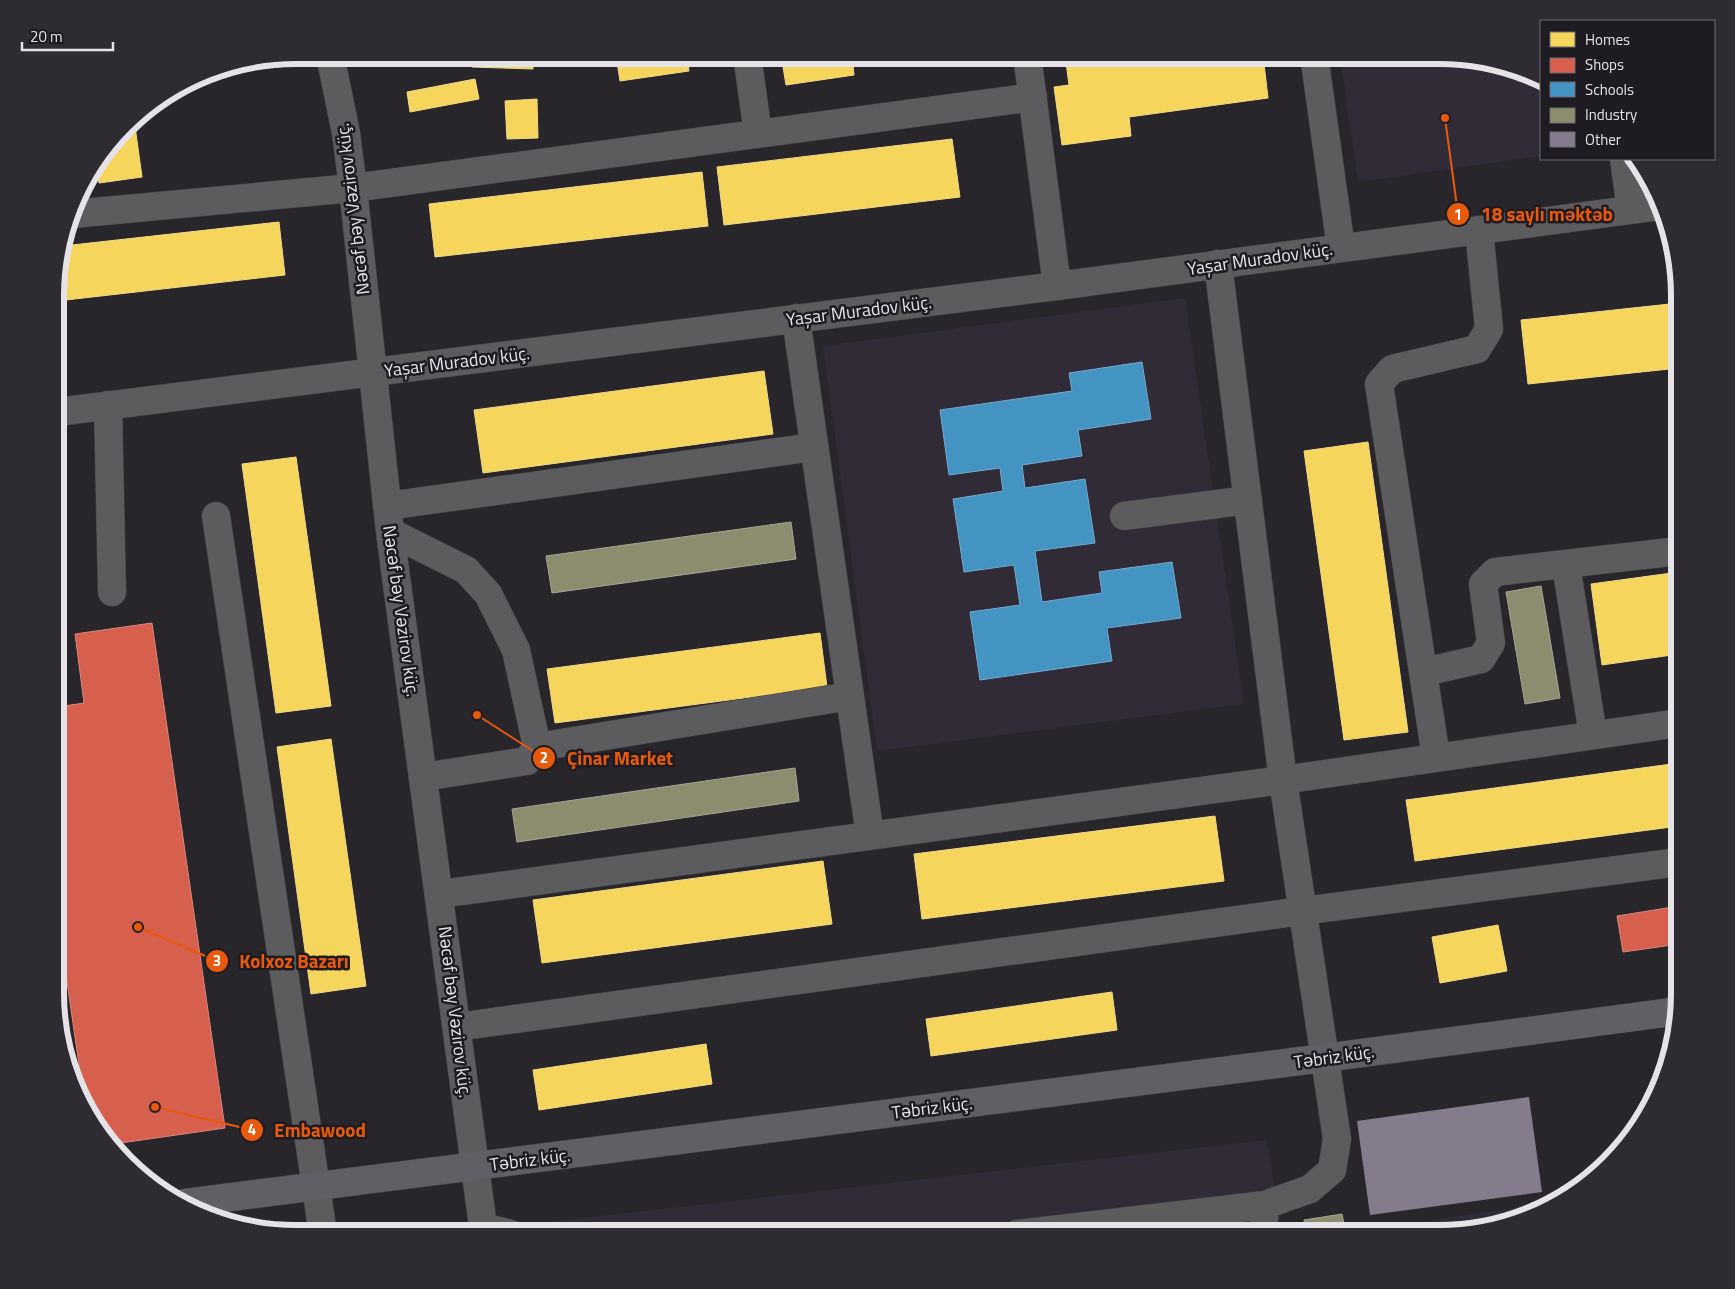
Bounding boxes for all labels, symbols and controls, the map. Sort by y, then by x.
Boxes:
scale bar [22,20,114,52]
legend [1540,20,1715,160]
text: 20 m [30,25,63,48]
text: Homes [1585,28,1630,51]
text: Shops [1585,53,1624,76]
text: Schools [1585,78,1634,101]
text: Industry [1585,103,1637,126]
street label: Nəcəf bəy Vəzirov küç. [329,122,376,296]
text: Other [1585,128,1621,151]
callout: 18 saylı məktəb [1446,197,1623,231]
text: 18 saylı məktəb [1481,199,1613,228]
text: 1 [1454,203,1462,226]
street label: Yaşar Muradov küç. [1186,235,1334,282]
street label: Yaşar Muradov küç. [785,288,933,333]
street label: Yaşar Muradov küç. [383,339,531,384]
street label: Nəcəf bəy Vəzirov küç. [376,524,427,698]
callout: Çinar Market [532,741,683,775]
text: Çinar Market [567,743,673,772]
text: 2 [540,746,548,769]
street label: Nəcəf bəy Vəzirov küç. [432,925,479,1099]
callout: Kolxoz Bazarı [204,944,359,978]
text: Kolxoz Bazarı [239,946,349,975]
text: 3 [213,949,221,972]
street label: Təbriz küç. [1292,1037,1376,1076]
street label: Təbriz küç. [890,1089,974,1126]
callout: Embawood [239,1113,376,1147]
text: Embawood [274,1115,366,1144]
text: 4 [248,1118,256,1141]
street label: Təbriz küç. [488,1141,572,1178]

